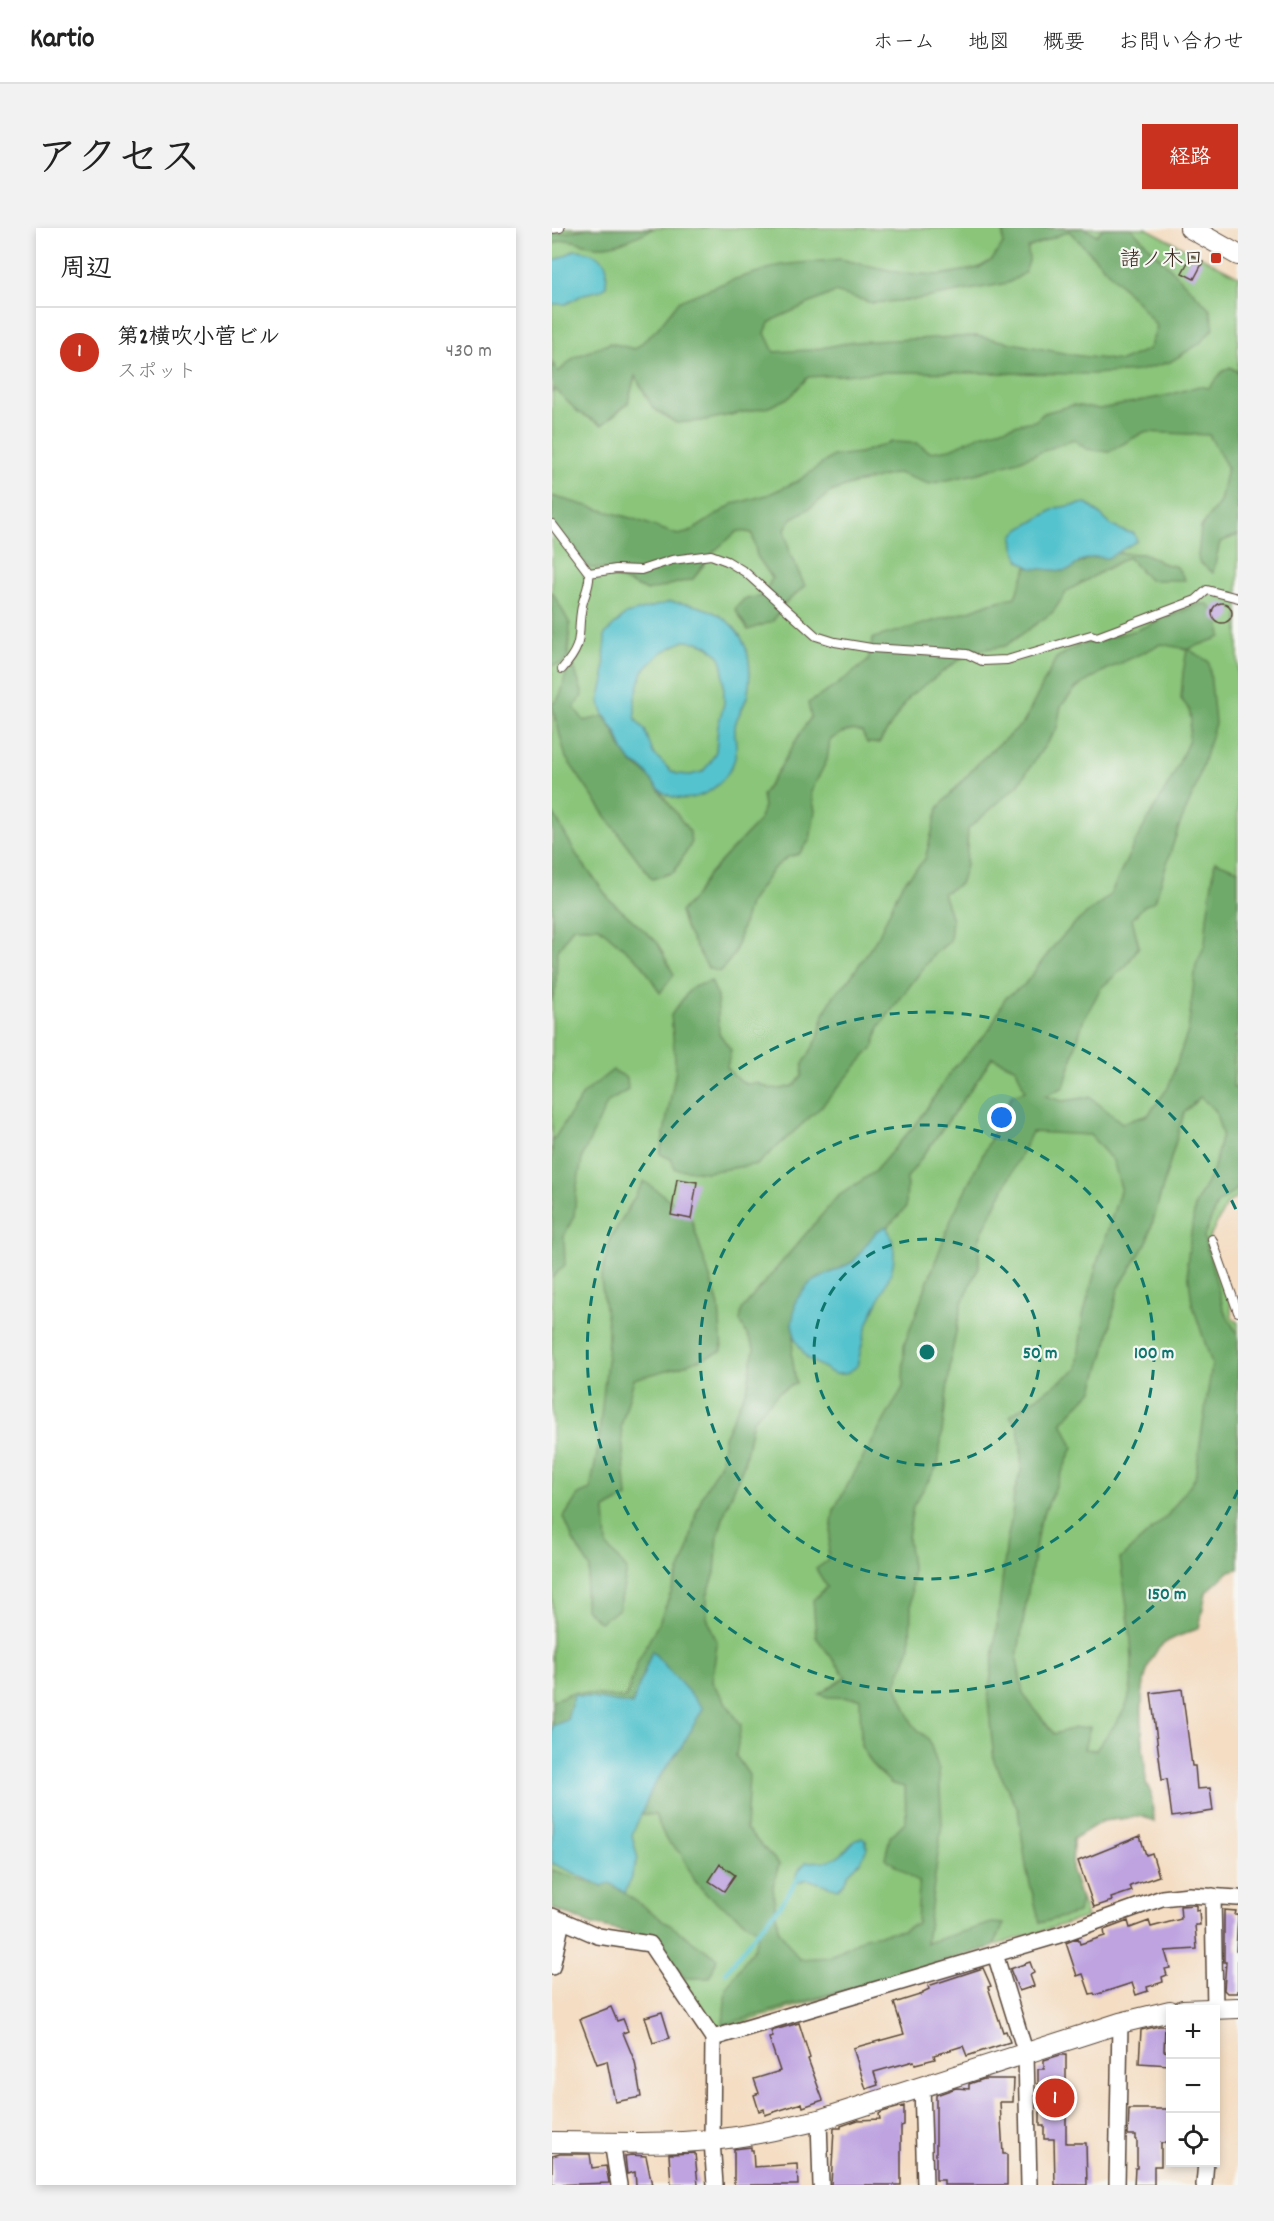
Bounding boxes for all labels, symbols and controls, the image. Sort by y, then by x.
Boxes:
text: Kartio [30,21,94,61]
text: ホーム [873,29,935,59]
text: 地図 [968,29,1010,59]
text: 概要 [1043,29,1085,59]
text: お問い合わせ [1118,29,1244,59]
button: 経路 [1142,124,1238,189]
text: アクセス [36,132,201,192]
place label: 諸ノ木口 [1120,246,1204,276]
marker: 諸ノ木口 [1209,251,1223,265]
text: 周辺 [60,252,112,289]
text: 第2横吹小菅ビル [117,323,280,354]
text: 1 [77,338,82,366]
text: 430 m [446,338,492,366]
text: スポット [117,359,197,387]
your location [987,1103,1016,1132]
centre of rings [917,1342,937,1362]
text: 50 m [1023,1342,1057,1367]
text: 100 m [1134,1342,1174,1367]
text: 150 m [1148,1583,1186,1608]
map controls [1166,2005,1220,2167]
button: + [1166,2005,1220,2059]
button: − [1166,2059,1220,2113]
pin: 1 [1036,2076,1074,2120]
button: locate [1166,2113,1220,2167]

